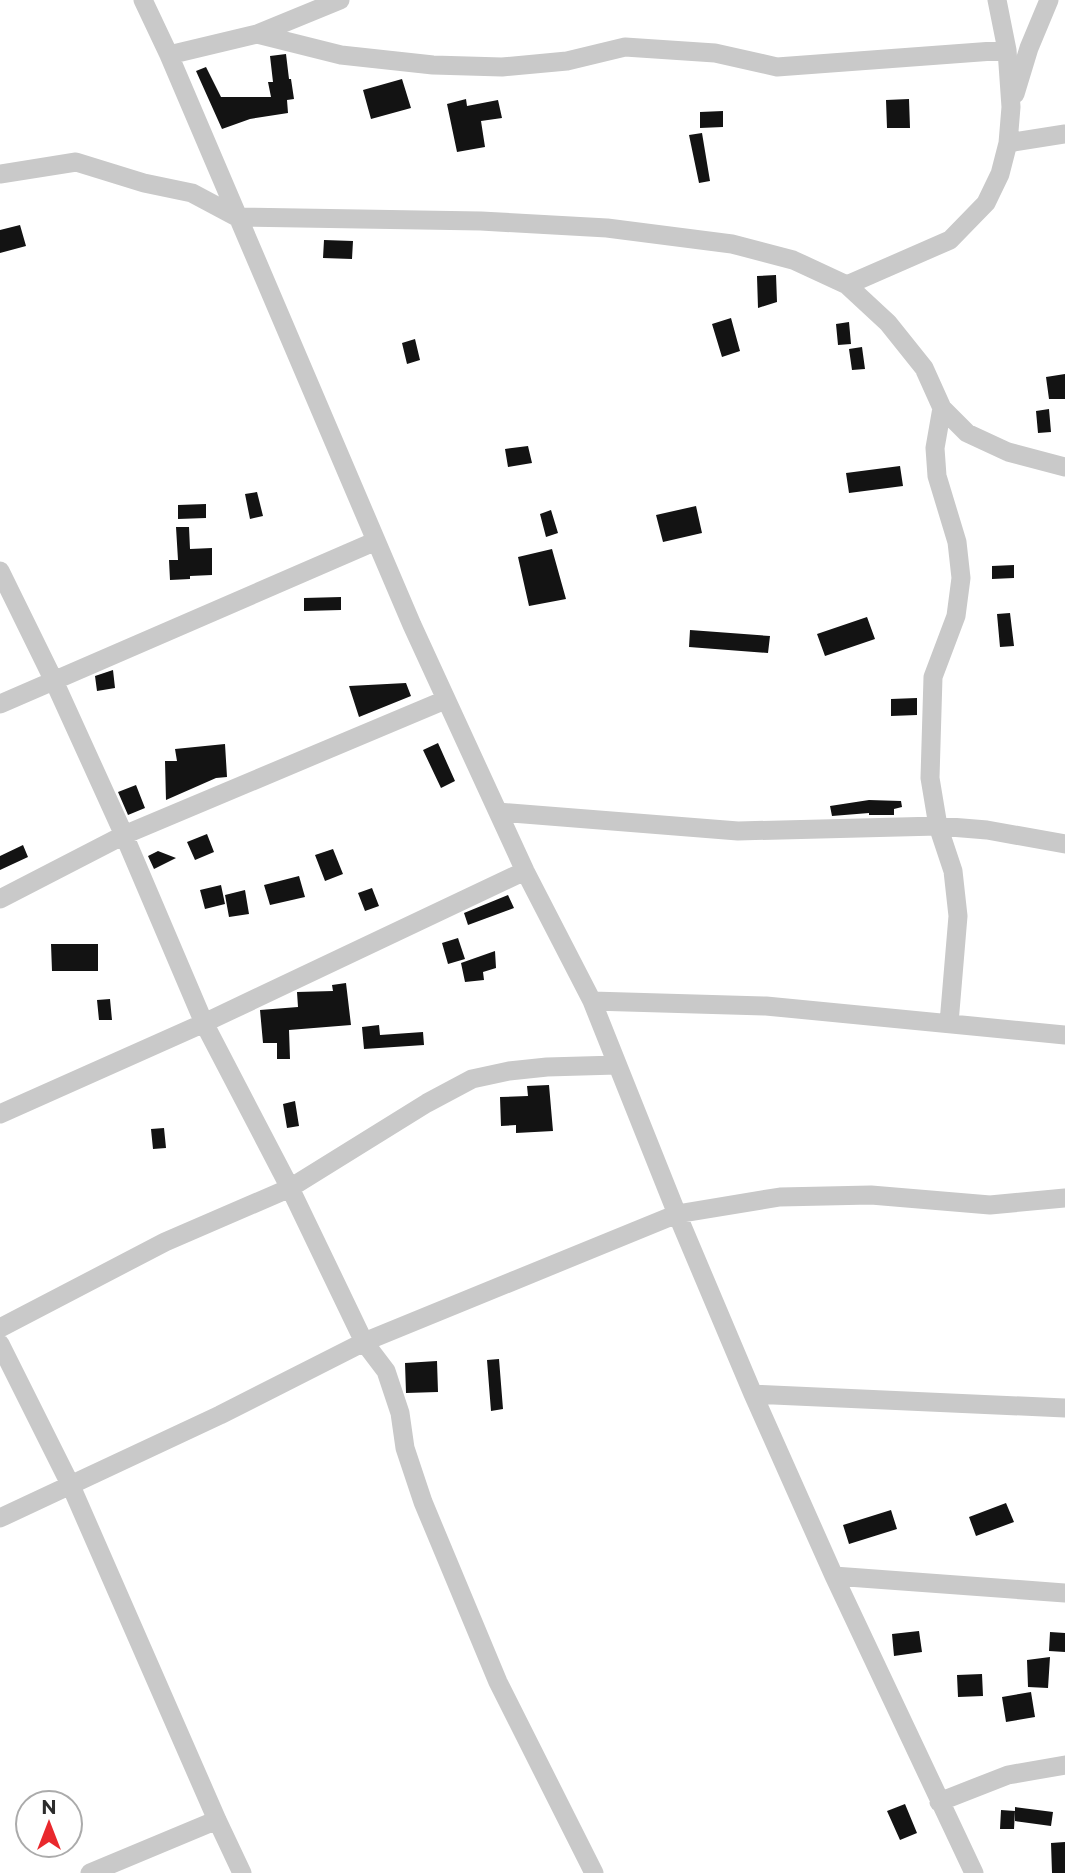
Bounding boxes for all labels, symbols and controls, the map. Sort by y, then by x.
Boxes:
north arrow [14,1789,84,1859]
text: N [41,1796,57,1819]

